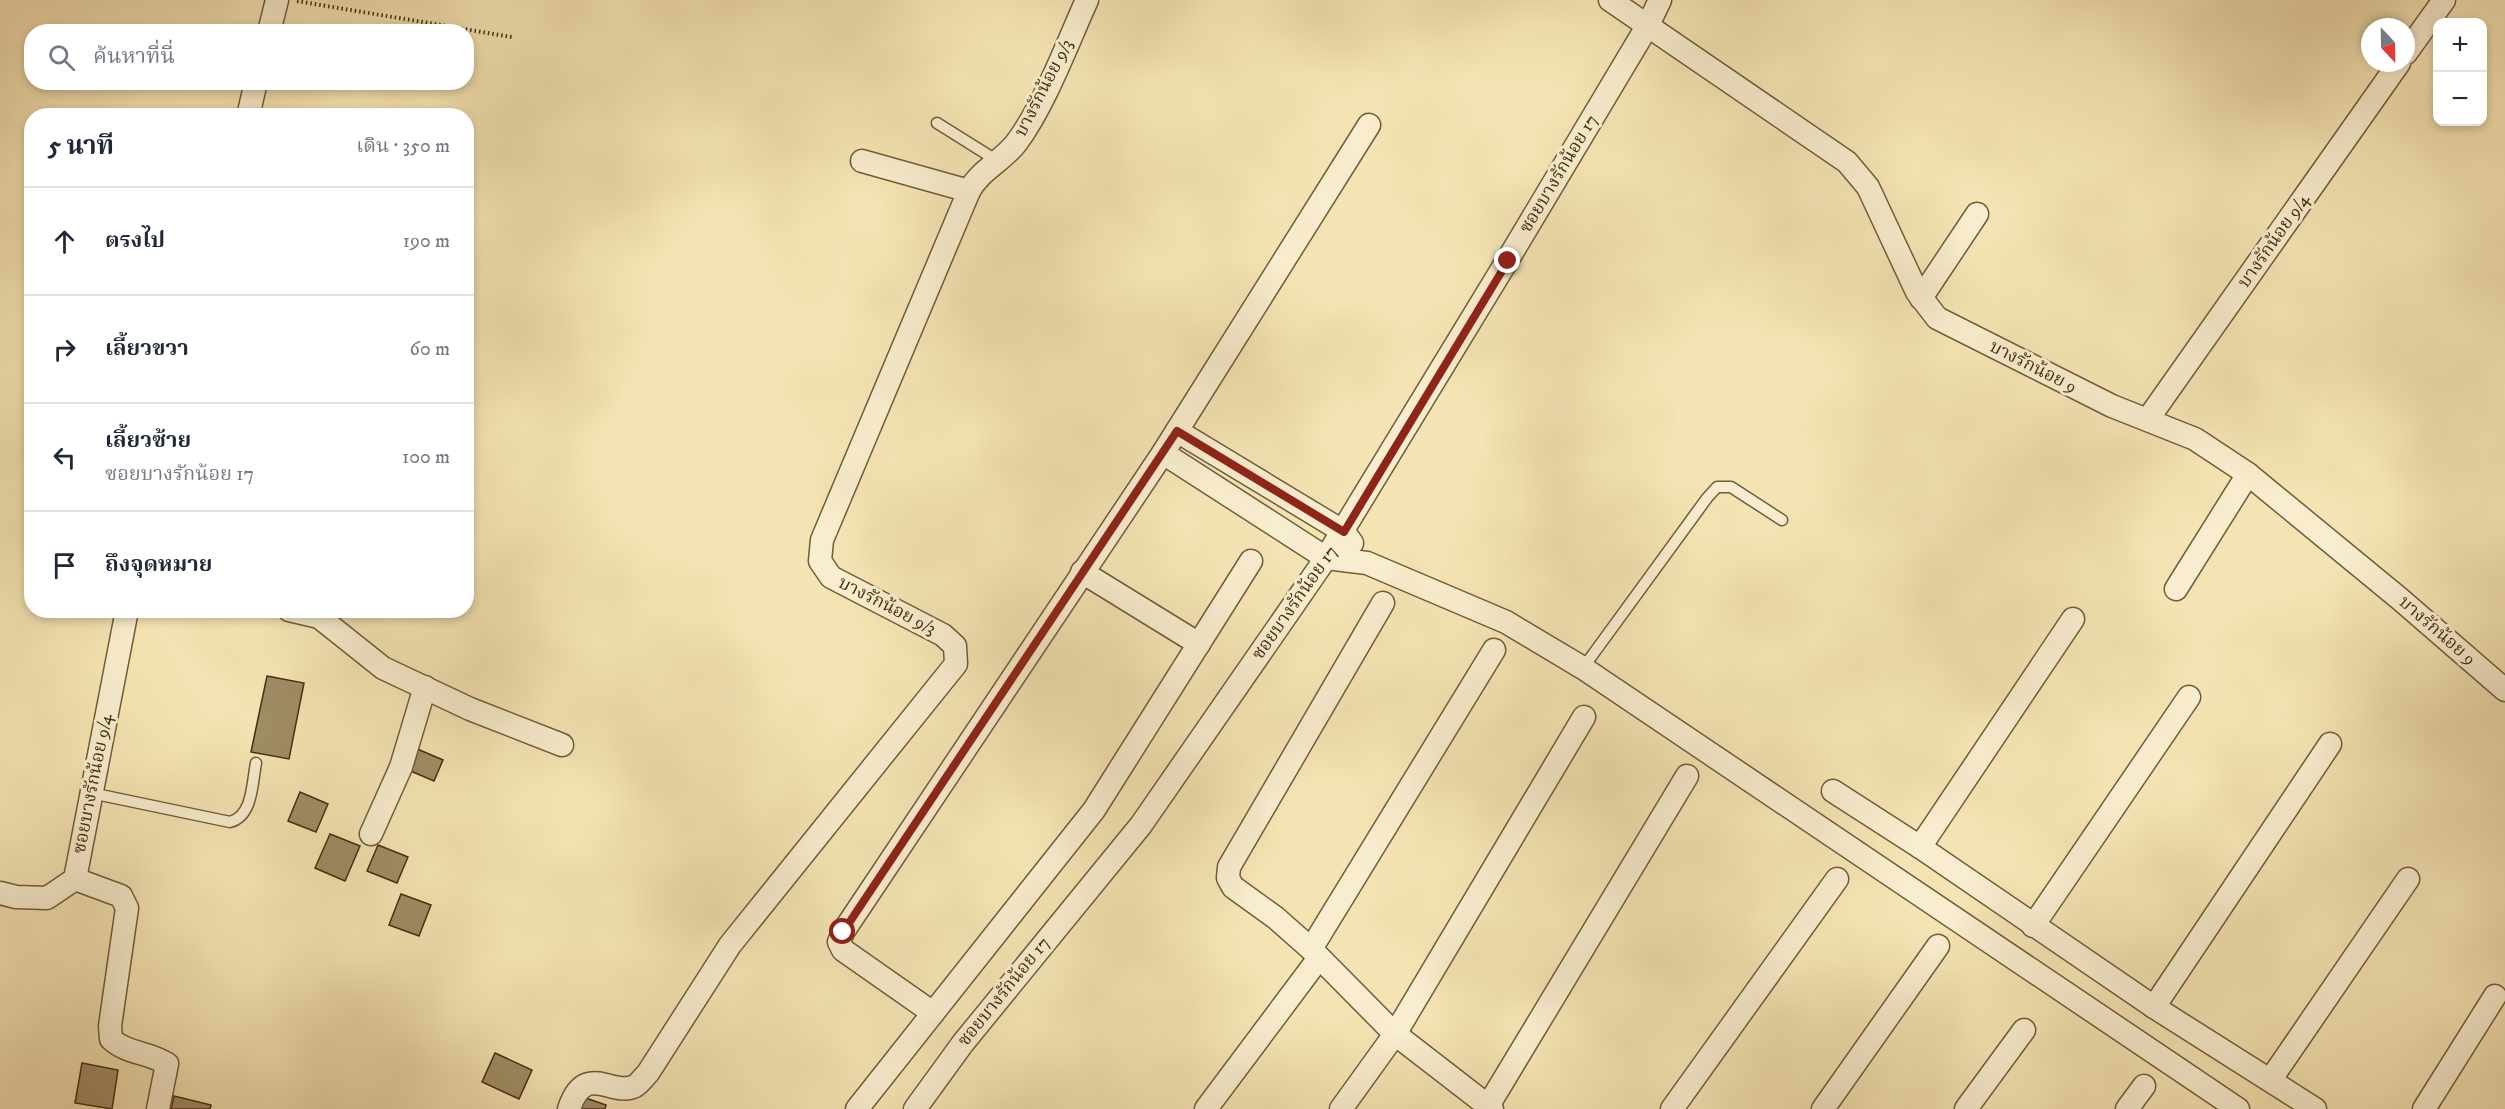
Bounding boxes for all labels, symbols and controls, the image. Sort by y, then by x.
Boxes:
north arrow [2361,18,2415,72]
map controls [2433,18,2487,126]
button: + [2433,18,2487,72]
search box [24,24,474,90]
street label: บางรักน้อย 9/3 [1010,36,1078,140]
icon: search [45,41,78,74]
text: ค้นหาที่นี่ [93,43,175,70]
button: − [2433,72,2487,126]
street label: ซอยบางรักน้อย 17 [1515,111,1603,237]
text: 5 นาที [48,130,114,163]
text: เดิน · 350 m [356,134,450,159]
street label: บางรักน้อย 9/4 [2234,189,2315,292]
icon: ahead [48,225,81,258]
text: ตรงไป [105,227,165,254]
text: 190 m [403,229,450,254]
route end [1494,247,1520,273]
icon: right [48,333,81,366]
text: เลี้ยวขวา [105,335,189,362]
street label: บางรักน้อย 9 [1986,336,2080,398]
text: 60 m [410,337,450,362]
text: เลี้ยวซ้าย [105,427,191,454]
icon: left [48,441,81,474]
text: 100 m [402,445,450,470]
text: ซอยบางรักน้อย 17 [105,462,254,487]
street label: ซอยบางรักน้อย 17 [1247,542,1343,664]
icon: arrive [48,549,81,582]
text: ถึงจุดหมาย [105,551,212,578]
street label: บางรักน้อย 9/3 [835,572,939,640]
street label: บางรักน้อย 9 [2394,592,2480,670]
street label: ซอยบางรักน้อย 9/4 [69,712,117,856]
route start [829,918,855,944]
street label: ซอยบางรักน้อย 17 [953,933,1055,1051]

